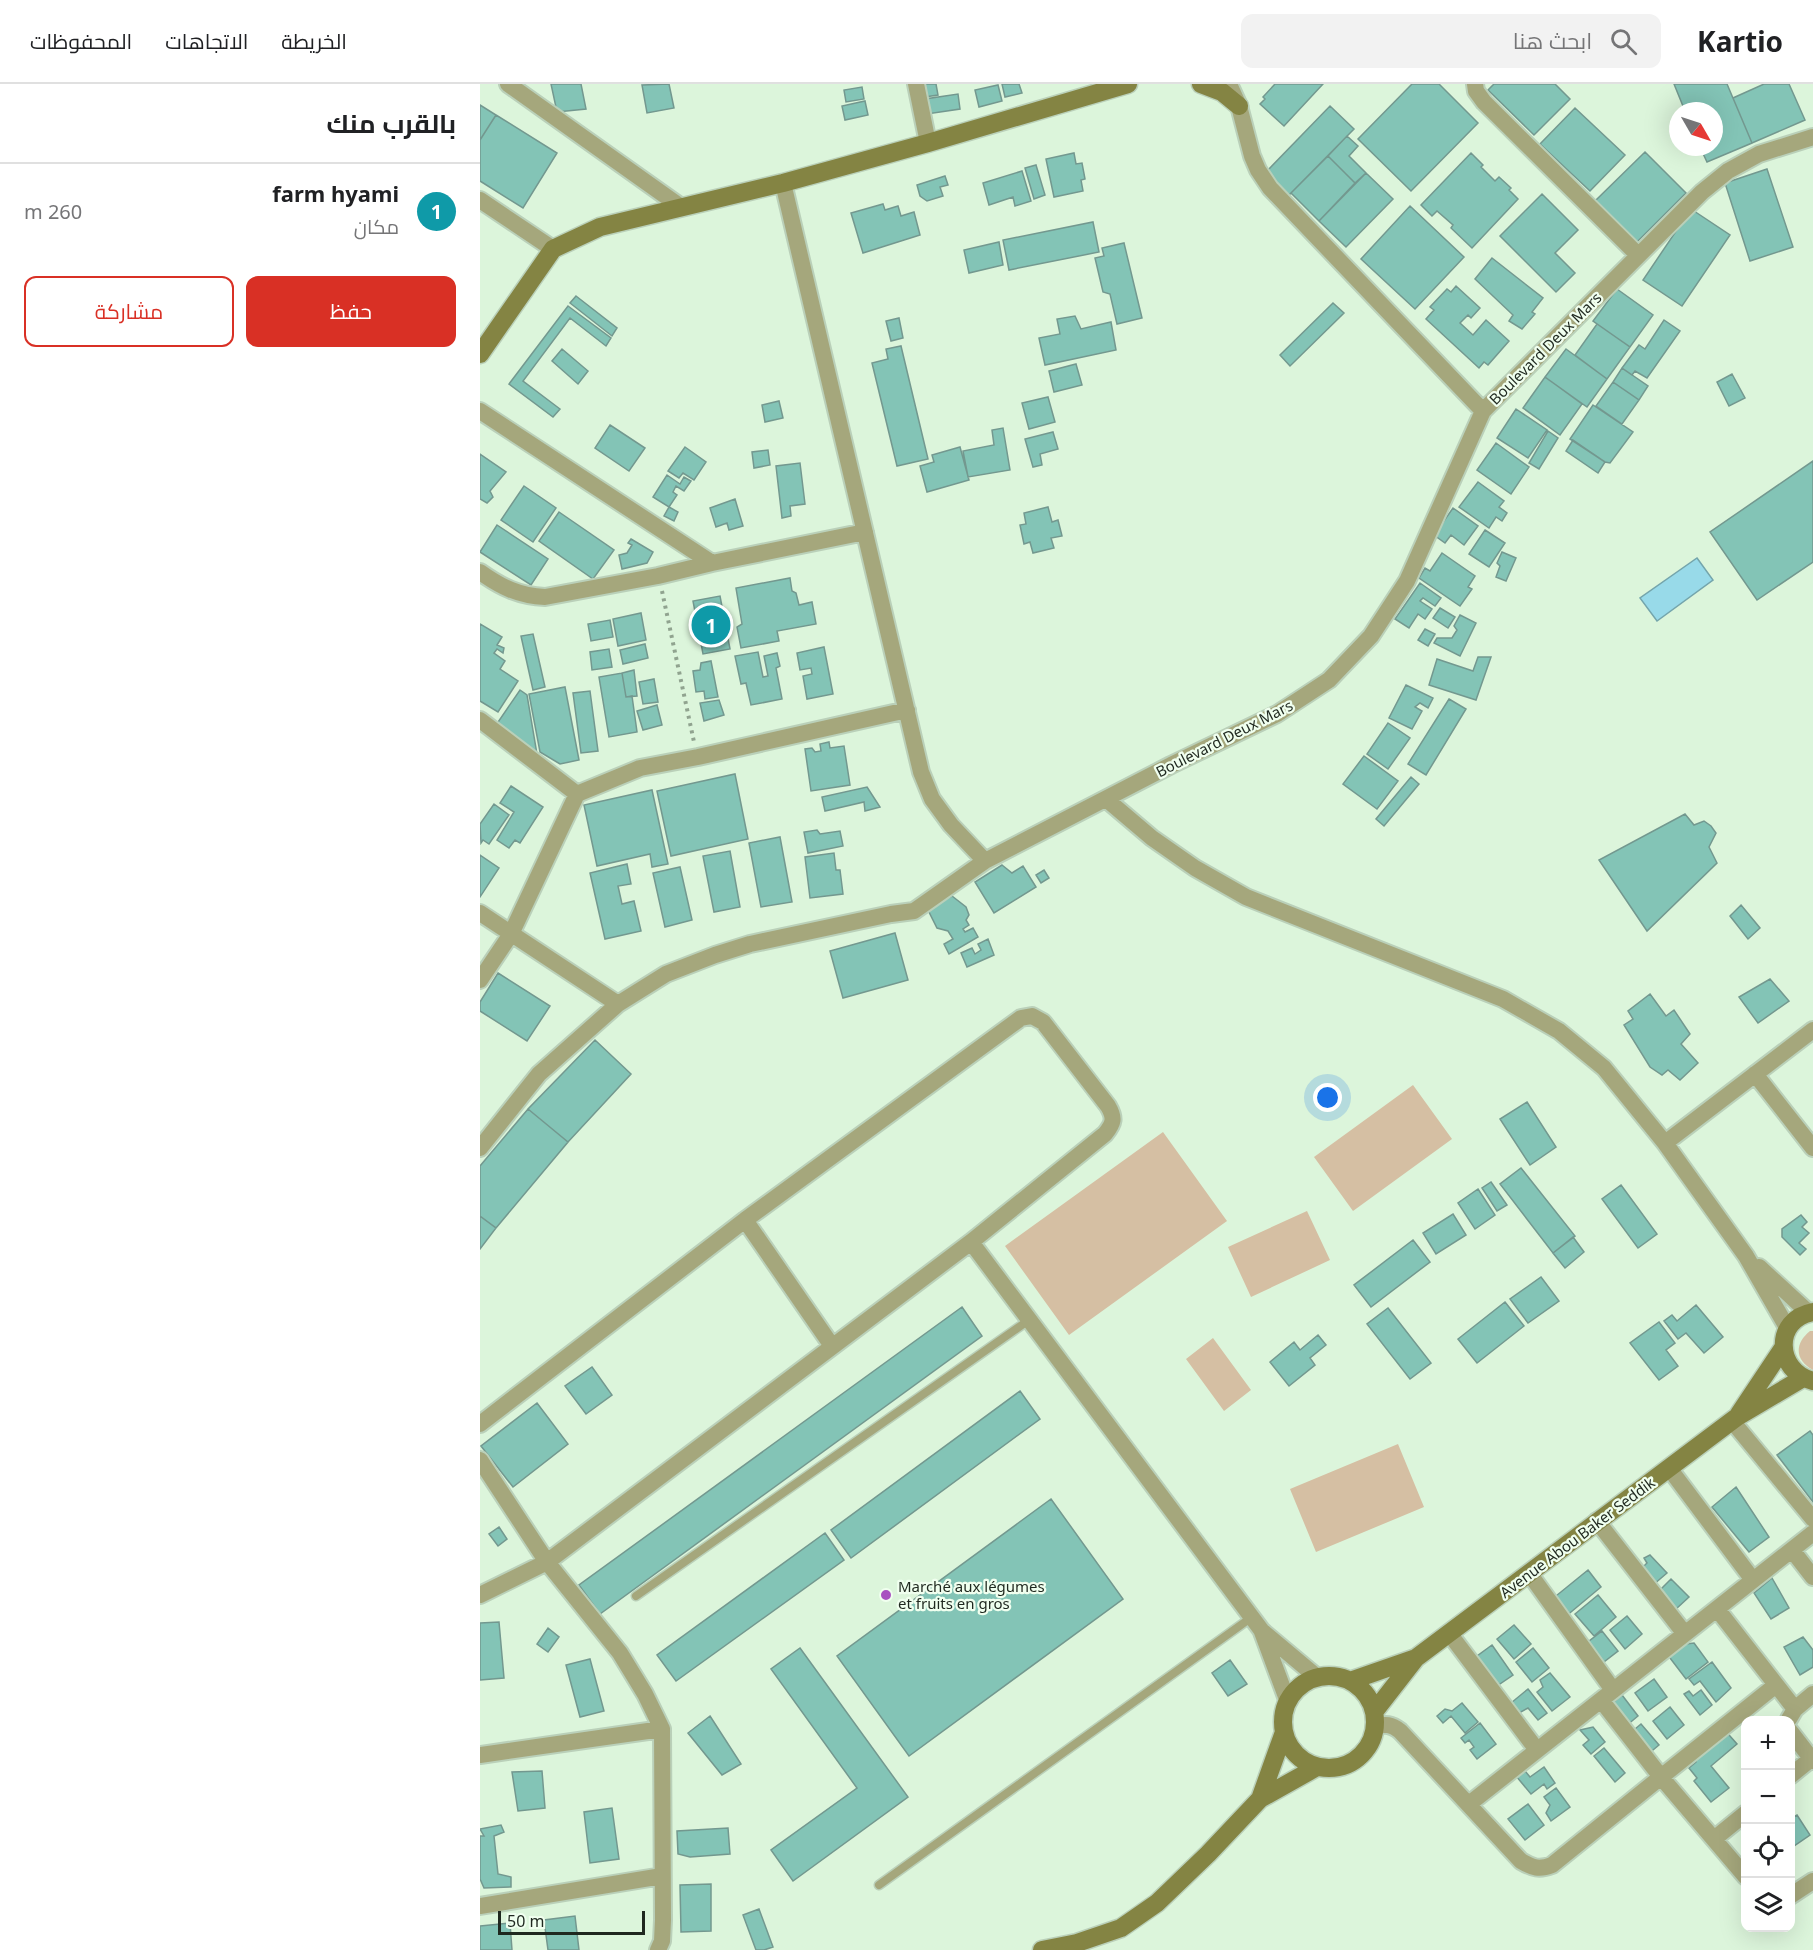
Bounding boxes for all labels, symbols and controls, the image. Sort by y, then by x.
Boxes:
search box [1241,14,1661,68]
text: Kartio [1697,22,1783,60]
text: ابحث هنا [1513,25,1592,55]
icon: search [1607,25,1640,58]
text: المحفوظات [30,27,132,55]
text: الاتجاهات [165,27,248,55]
text: الخريطة [281,27,347,55]
north arrow [1669,102,1723,156]
text: بالقرب منك [327,105,456,141]
text: farm hyami [272,178,399,208]
text: 260 m [24,198,82,225]
text: 1 [431,198,442,225]
text: مكان [354,213,399,240]
button: مشاركة [24,276,234,347]
button: حفظ [246,276,456,347]
street label: Boulevard Deux Mars [1485,288,1605,408]
pin: 1 [692,602,730,648]
street label: Boulevard Deux Mars [1152,695,1296,781]
your location [1313,1083,1342,1112]
street label: Avenue Abou Baker Seddik [1495,1472,1659,1602]
place label: Marché aux légumes et fruits en gros [898,1576,1045,1613]
marker: Marché aux légumes et fruits en gros [879,1588,893,1602]
map controls [1741,1716,1795,1932]
button: + [1741,1716,1795,1770]
button: − [1741,1770,1795,1824]
button: locate [1741,1824,1795,1878]
button: layers [1741,1878,1795,1932]
scale bar [498,1908,645,1936]
text: 50 m [507,1910,544,1932]

